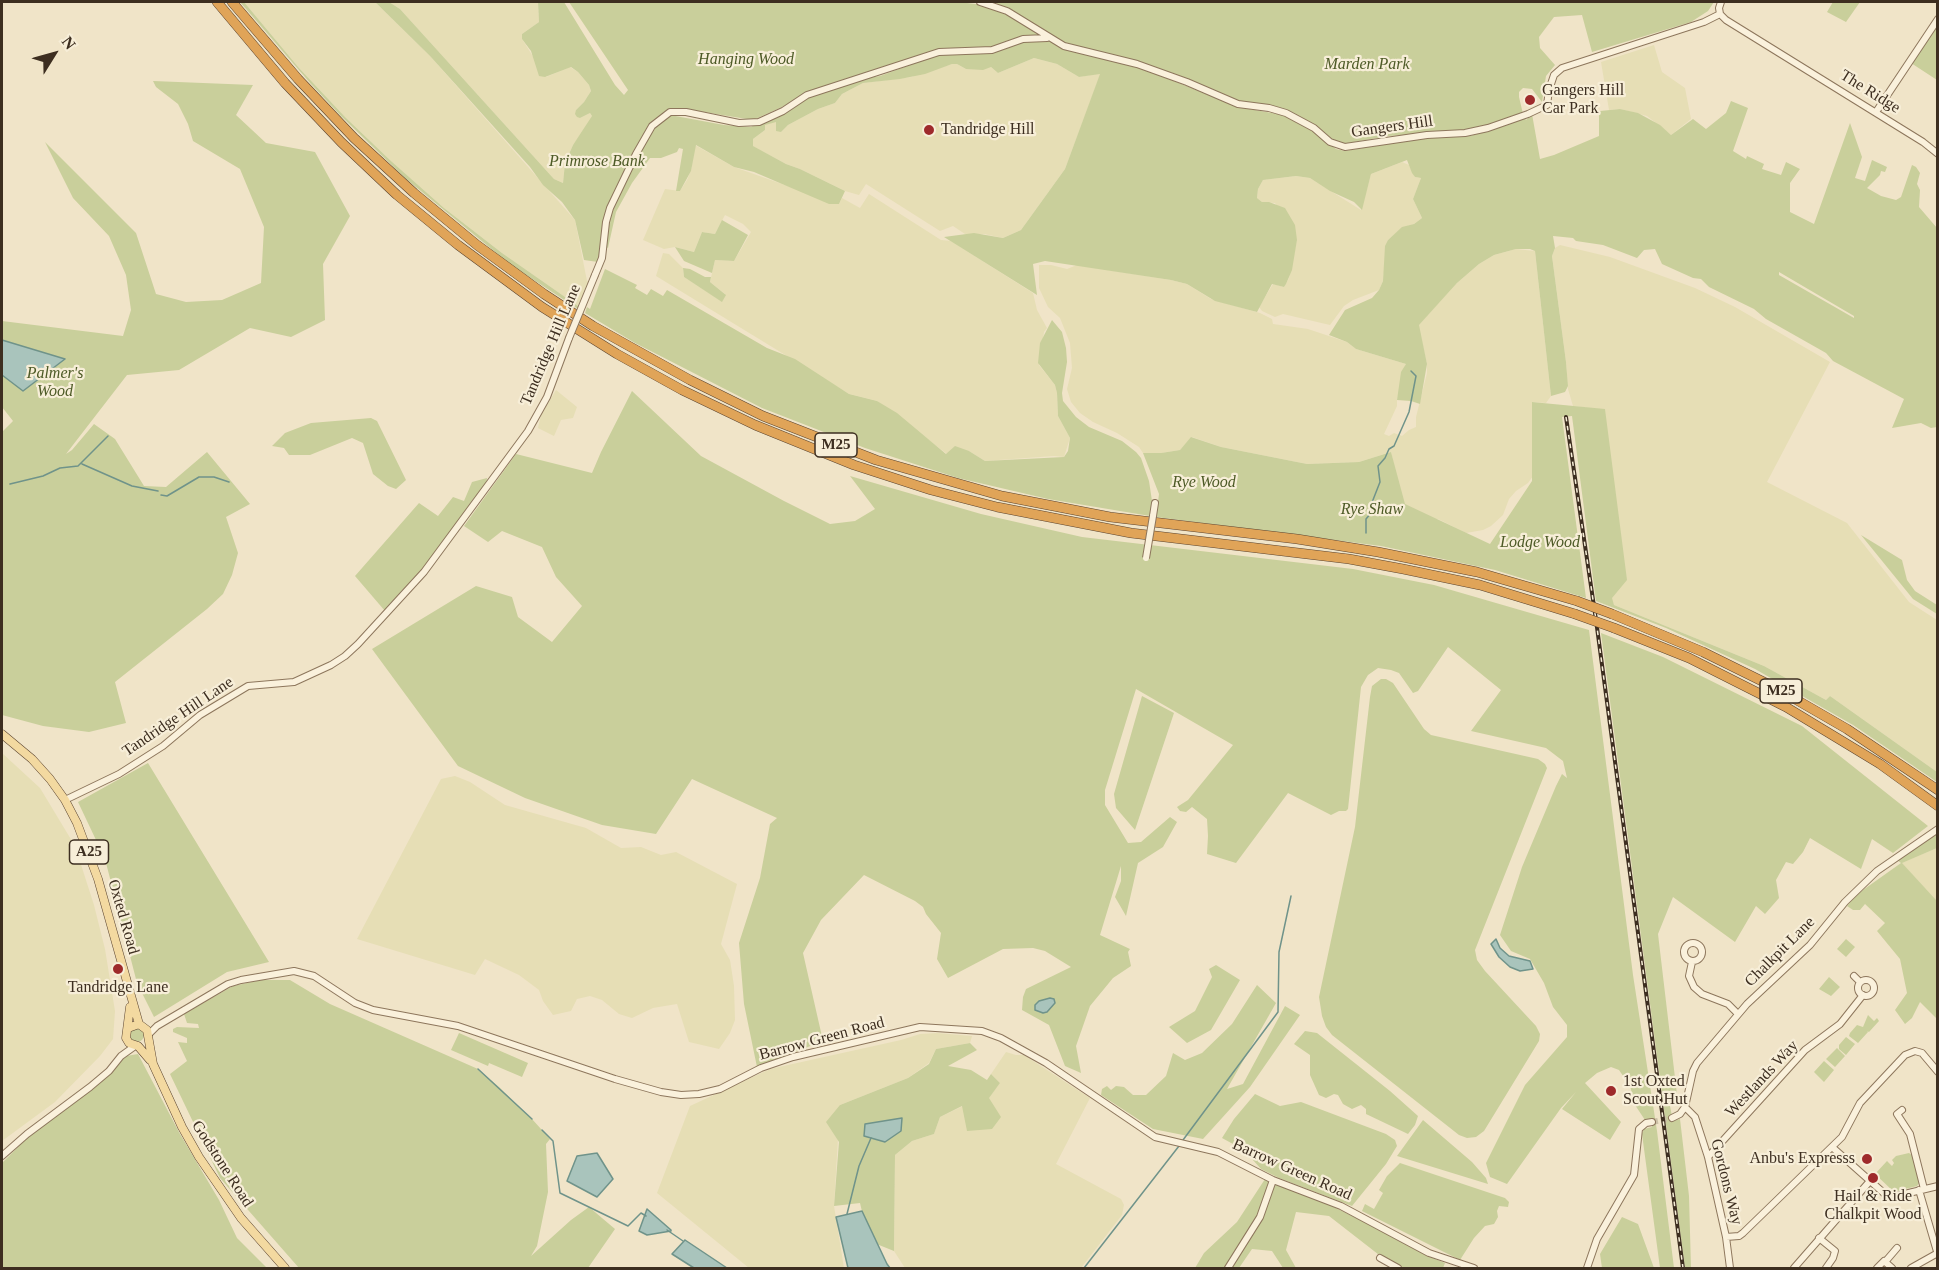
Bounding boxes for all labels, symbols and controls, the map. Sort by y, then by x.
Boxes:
north arrow [24,24,84,84]
text: N [59,33,79,53]
park label: Hanging Wood [698,50,794,70]
park label: Marden Park [1324,55,1410,75]
street label: The Ridge [1836,66,1904,118]
place label: Gangers Hill Car Park [1542,81,1624,119]
marker: Gangers Hill Car Park [1523,93,1537,107]
street label: Gangers Hill [1350,112,1434,142]
place label: Tandridge Hill [941,120,1035,140]
marker: Tandridge Hill [922,123,936,137]
park label: Primrose Bank [549,152,645,172]
street label: Tandridge Hill Lane [517,282,585,408]
park label: Palmer's Wood [27,364,83,402]
road number: M25 [815,433,857,457]
park label: Rye Wood [1172,473,1236,493]
park label: Rye Shaw [1341,500,1403,520]
park label: Lodge Wood [1500,533,1580,553]
street label: Tandridge Hill Lane [119,673,237,761]
road number: M25 [1760,679,1802,703]
road number: A25 [70,840,109,864]
street label: Oxted Road [103,877,143,957]
street label: Chalkpit Lane [1741,913,1819,991]
marker: Tandridge Lane [111,962,125,976]
place label: Tandridge Lane [68,978,168,998]
street label: Barrow Green Road [757,1013,887,1065]
street label: Westlands Way [1721,1037,1803,1121]
place label: 1st Oxted Scout Hut [1623,1072,1687,1110]
marker: 1st Oxted Scout Hut [1604,1084,1618,1098]
street label: Godstone Road [187,1117,257,1211]
street label: Barrow Green Road [1229,1135,1355,1205]
street label: Gordons Way [1706,1137,1746,1227]
place label: Anbu's Expresss [1749,1149,1855,1169]
marker: Anbu's Expresss [1860,1152,1874,1166]
marker: Hail & Ride Chalkpit Wood [1866,1171,1880,1185]
place label: Hail & Ride Chalkpit Wood [1825,1187,1921,1225]

